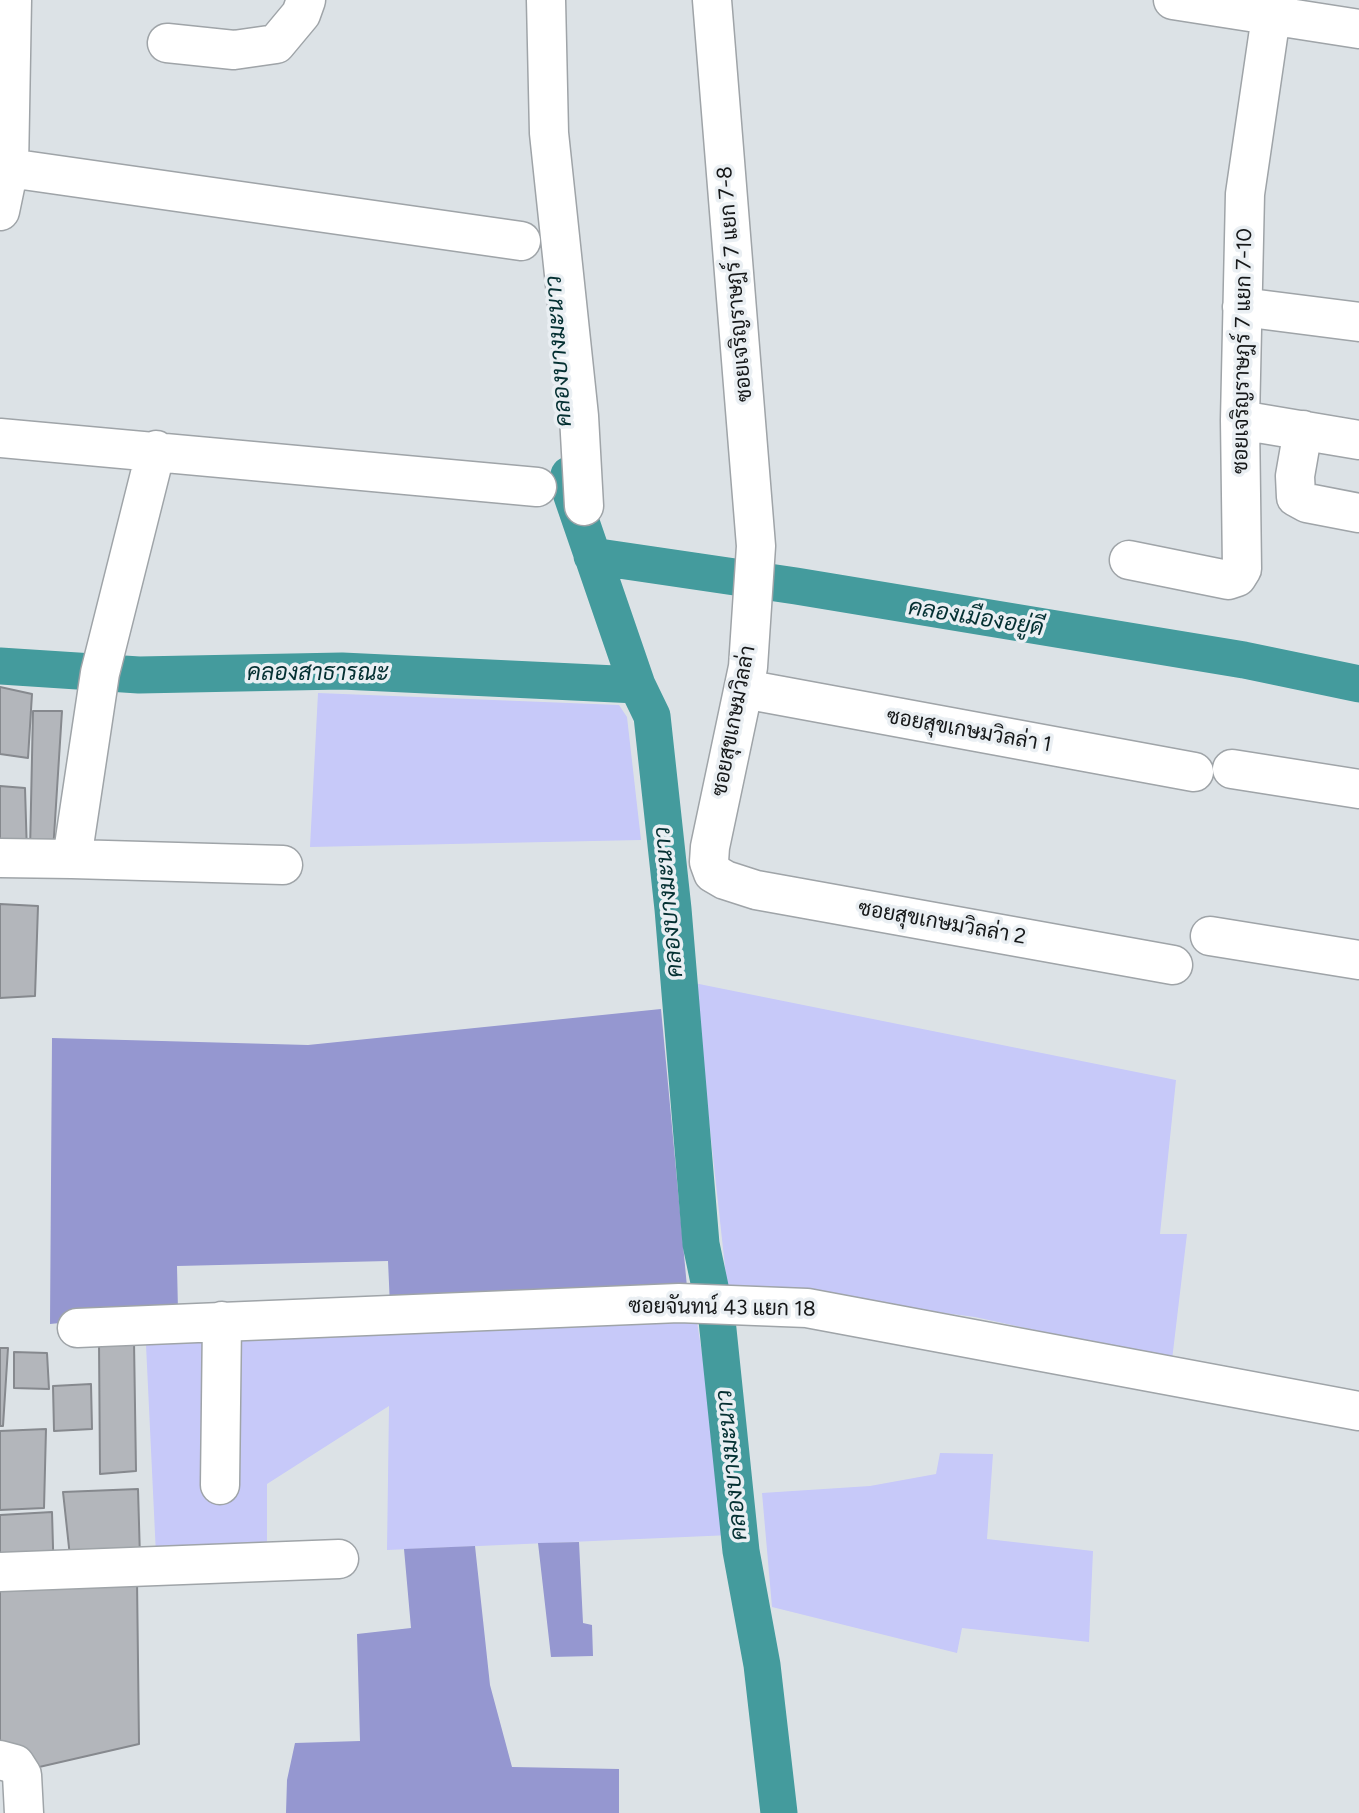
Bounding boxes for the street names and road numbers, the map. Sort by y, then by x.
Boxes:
street label: ซอยเจริญราษฎร์ 7 แยก 7-8 [712,165,758,403]
street label: ซอยเจริญราษฎร์ 7 แยก 7-10 [1228,228,1258,474]
street label: ซอยสุขเกษมวิลล่า [707,644,761,798]
street label: ซอยสุขเกษมวิลล่า 1 [885,704,1053,758]
street label: ซอยสุขเกษมวิลล่า 2 [856,896,1028,950]
street label: ซอยจันทน์ 43 แยก 18 [628,1294,816,1322]

